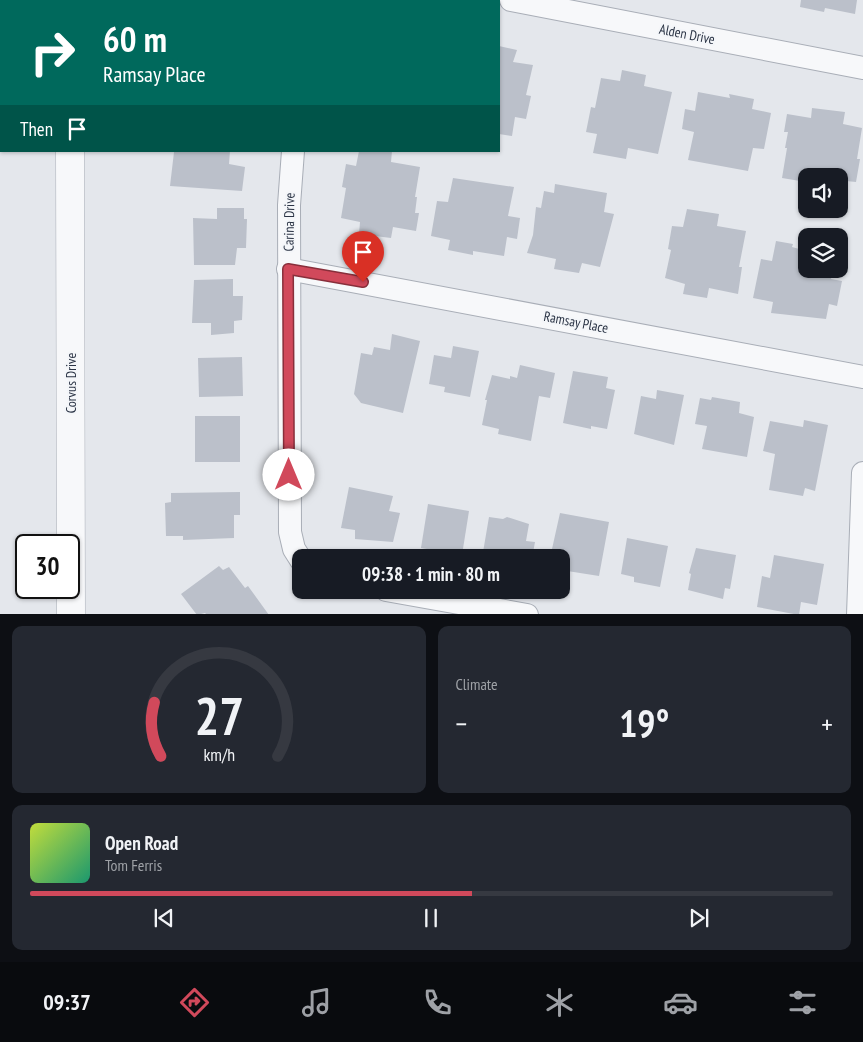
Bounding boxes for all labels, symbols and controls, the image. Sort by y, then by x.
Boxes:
text: 60 m [103,16,167,62]
icon: right [20,20,85,85]
street label: Alden Drive [658,20,717,48]
text: Ramsay Place [103,60,206,88]
icon: arrive [63,115,91,143]
text: Then [20,117,53,141]
map controls [798,168,848,278]
button: sound [798,168,848,218]
street label: Carina Drive [279,192,299,252]
button: layers [798,228,848,278]
pin [342,231,384,282]
icon: arrive [349,238,377,266]
street label: Ramsay Place [542,307,610,337]
street label: Corvus Drive [62,353,80,413]
position arrow [262,448,314,500]
speed limit sign: 30 [15,534,80,599]
text: 09:38 · 1 min · 80 m [362,562,500,586]
text: Climate [456,674,498,694]
text: 27 [194,682,244,749]
text: 19° [619,698,669,747]
text: − [456,705,467,742]
text: + [821,705,833,742]
text: km/h [203,743,235,766]
text: Open Road [105,831,178,855]
text: Tom Ferris [105,855,162,875]
icon: previous [150,904,178,932]
icon: pause [417,904,445,932]
icon: next [685,904,713,932]
icon: directions [177,985,212,1020]
icon: music [299,985,334,1020]
icon: phone [420,985,455,1020]
icon: climate [542,985,577,1020]
icon: car [663,985,698,1020]
icon: filters [785,985,820,1020]
text: 09:37 [43,988,91,1016]

